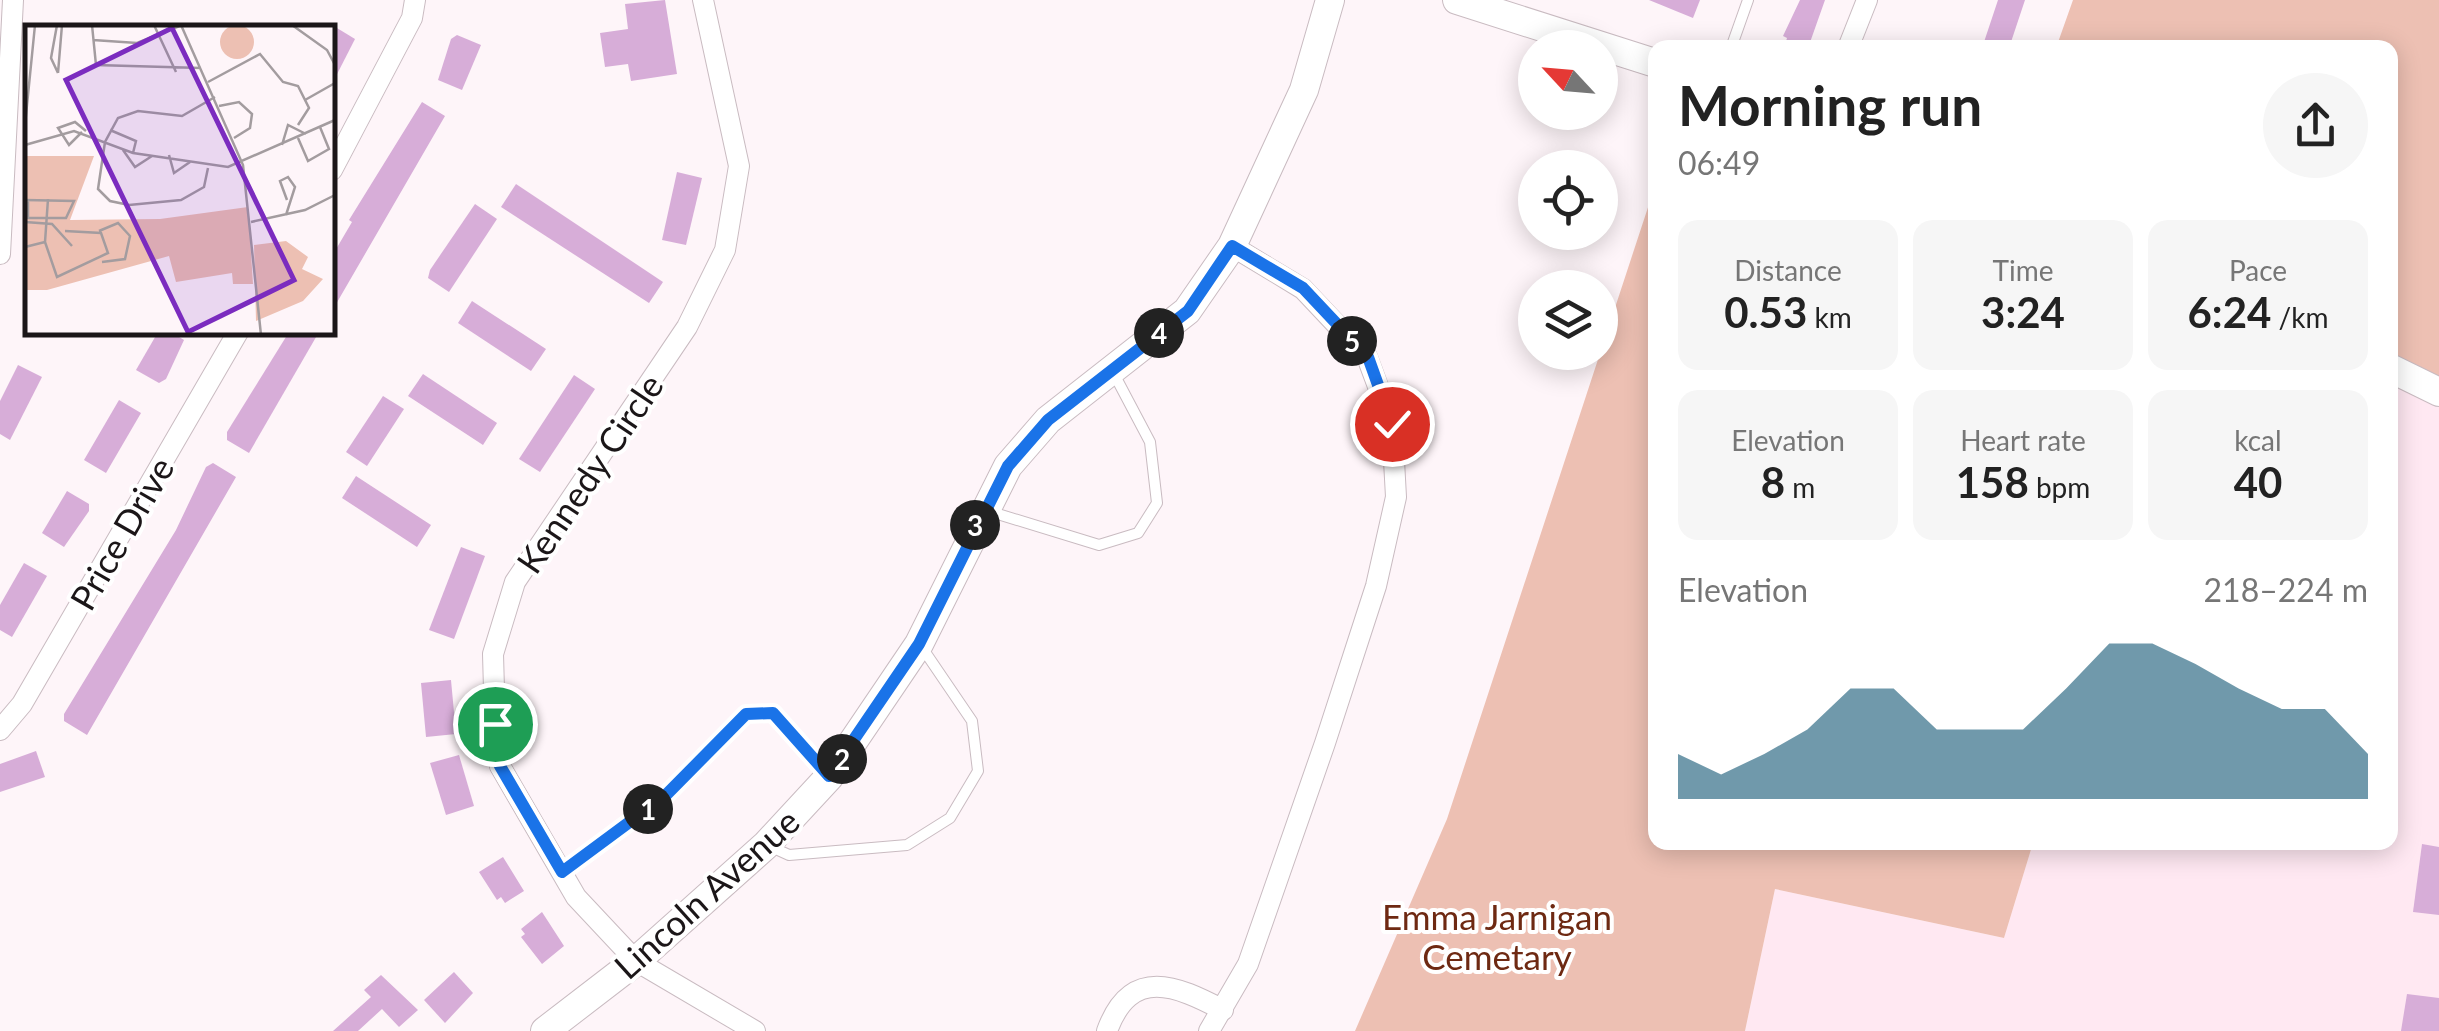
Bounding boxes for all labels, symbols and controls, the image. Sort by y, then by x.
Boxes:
inset map [25,25,335,335]
north arrow [1518,30,1618,130]
map controls [1518,30,1618,370]
text: Morning run [1678,72,1982,138]
button: share [2263,73,2368,178]
text: 06:49 [1678,143,1760,182]
button: locate [1518,150,1618,250]
text: Distance [1734,253,1842,287]
text: Time [1993,253,2053,287]
text: Pace [2229,253,2287,287]
button: layers [1518,270,1618,370]
text: 0.53 [1724,287,1807,337]
text: 3:24 [1981,287,2065,337]
text: 6:24 [2188,287,2271,337]
text: km [1807,300,1852,334]
text: /km [2271,300,2328,334]
pin: 4 [1134,308,1184,358]
text: 4 [1151,316,1167,350]
pin: 5 [1327,316,1377,366]
text: 5 [1344,324,1360,358]
street label: Kennedy Circle [507,366,671,580]
pin [1350,382,1435,467]
icon: check [1365,397,1420,452]
text: Elevation [1731,423,1845,457]
text: Heart rate [1960,423,2086,457]
text: kcal [2234,423,2282,457]
street label: Price Drive [61,449,181,617]
text: 8 [1761,457,1785,507]
text: 158 [1956,457,2029,507]
text: 40 [2234,457,2282,507]
text: m [1785,470,1815,504]
text: bpm [2029,470,2090,504]
pin: 3 [950,500,1000,550]
text: 3 [967,508,983,542]
text: Elevation [1678,570,1808,609]
text: 218–224 m [2204,570,2368,609]
pin [453,682,538,767]
icon: arrive [468,697,523,752]
pin: 2 [817,734,867,784]
text: 2 [834,742,850,776]
pin: 1 [623,784,673,834]
text: 1 [640,792,656,826]
street label: Lincoln Avenue [605,799,807,987]
park label: Emma Jarnigan Cemetary [1382,895,1612,977]

